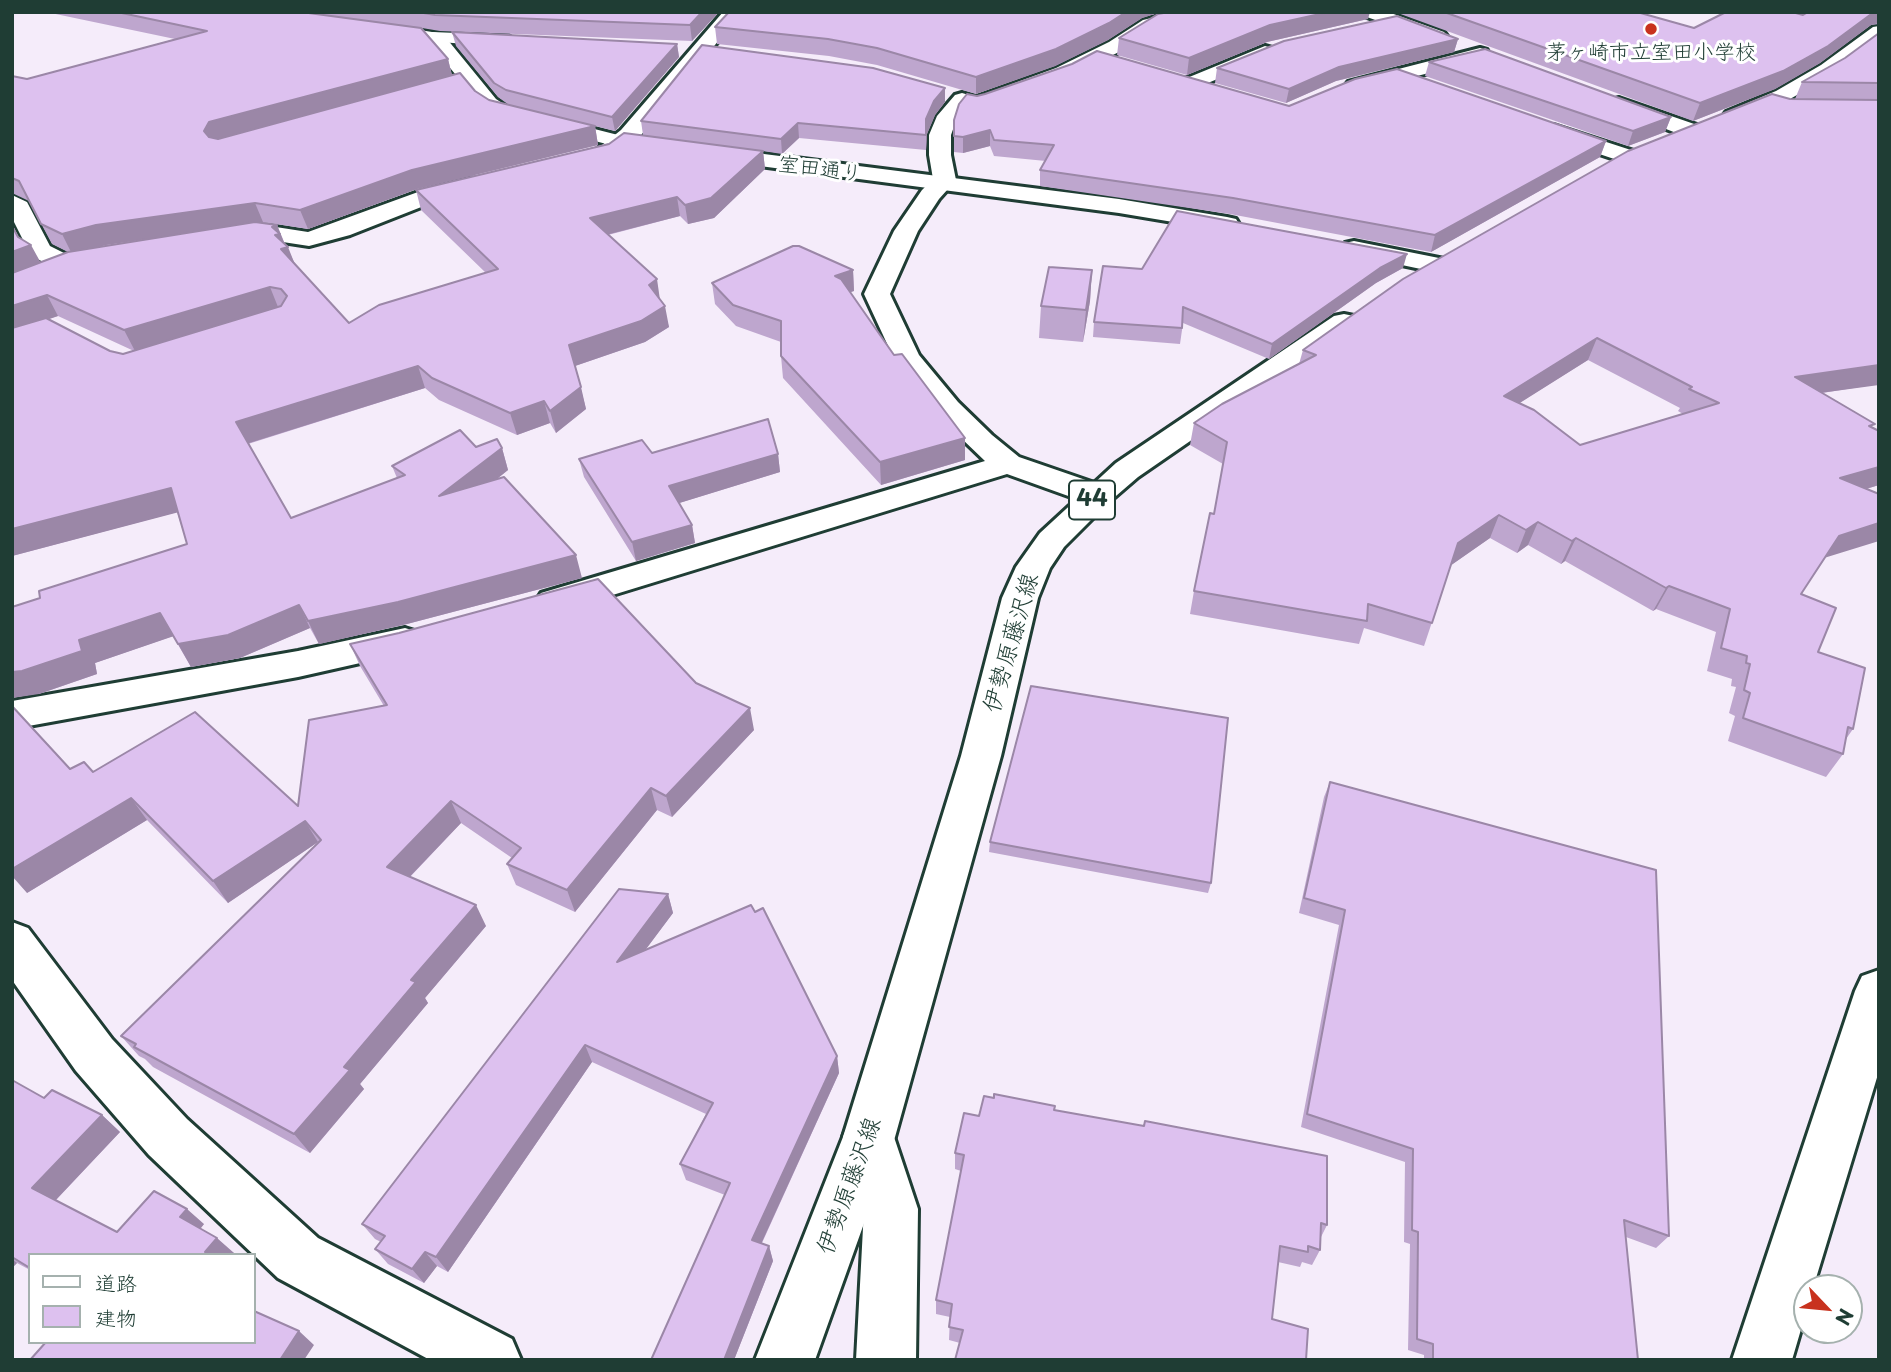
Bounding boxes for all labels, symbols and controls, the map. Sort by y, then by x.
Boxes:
marker: 茅ヶ崎市立室田小学校 [1643,21,1659,37]
place label: 茅ヶ崎市立室田小学校 [1546,40,1756,66]
street label: 室田通り [777,152,863,188]
road number: 44 [1069,480,1115,520]
street label: 伊勢原藤沢線 [978,570,1046,716]
street label: 伊勢原藤沢線 [812,1113,888,1259]
legend [28,1253,256,1344]
text: 道路 [95,1266,137,1298]
north arrow [1793,1274,1863,1344]
text: 建物 [95,1301,137,1333]
text: N [1829,1304,1861,1330]

